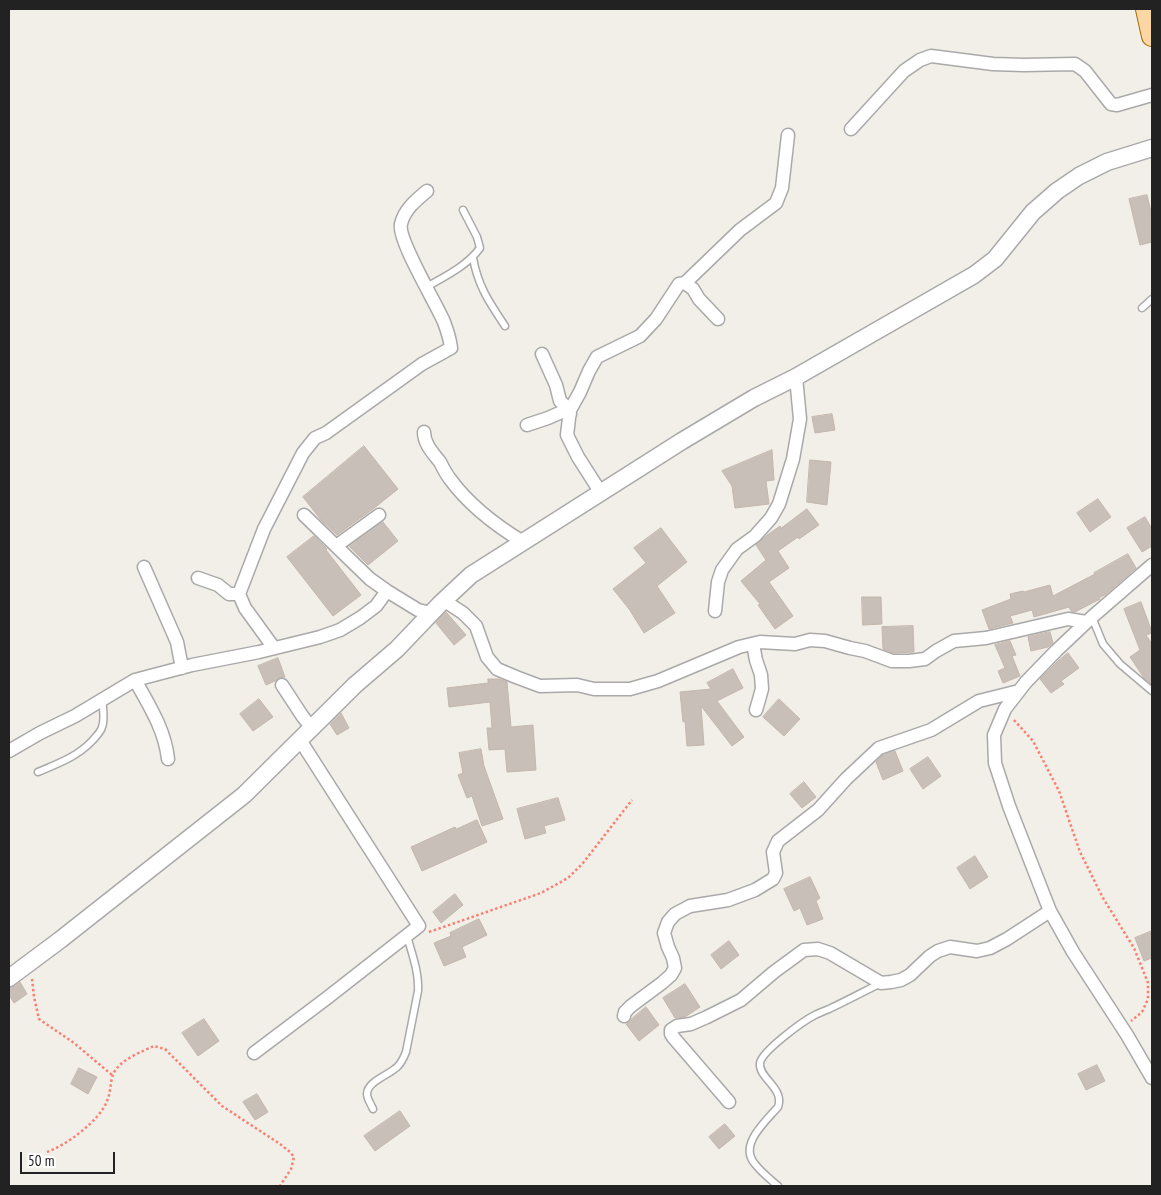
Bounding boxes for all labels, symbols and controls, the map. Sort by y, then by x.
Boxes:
scale bar [22,1142,118,1174]
text: 50 m [28,1151,54,1170]

